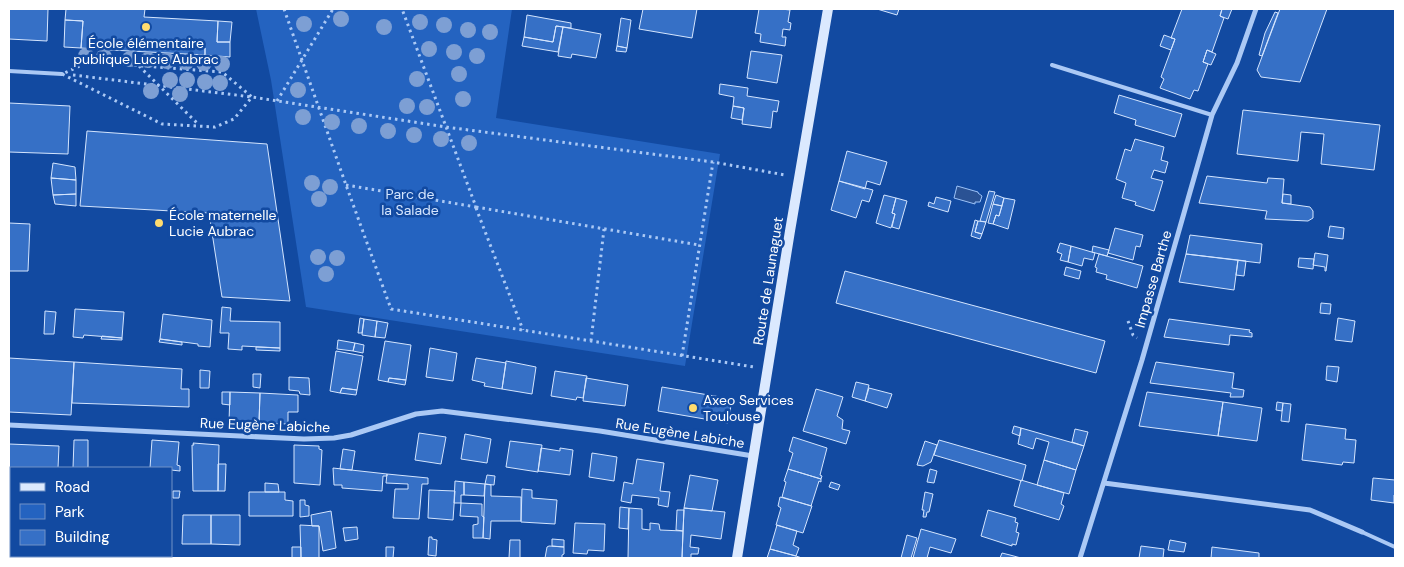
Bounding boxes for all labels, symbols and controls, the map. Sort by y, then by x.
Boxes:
marker: École élémentaire publique Lucie Aubrac [140,21,152,33]
place label: École élémentaire publique Lucie Aubrac [73,34,219,68]
park label: Parc de la Salade [381,185,439,219]
place label: École maternelle Lucie Aubrac [169,206,277,240]
street label: Route de Launaguet [749,216,787,346]
marker: École maternelle Lucie Aubrac [153,217,165,229]
street label: Impasse Barthe [1130,228,1176,330]
place label: Axeo Services Toulouse [703,391,794,425]
marker: Axeo Services Toulouse [687,402,699,414]
street label: Rue Eugène Labiche [200,414,330,436]
street label: Rue Eugène Labiche [614,414,746,452]
legend [10,467,172,557]
text: Road [55,477,90,497]
text: Park [55,502,85,522]
text: Building [55,527,110,547]

